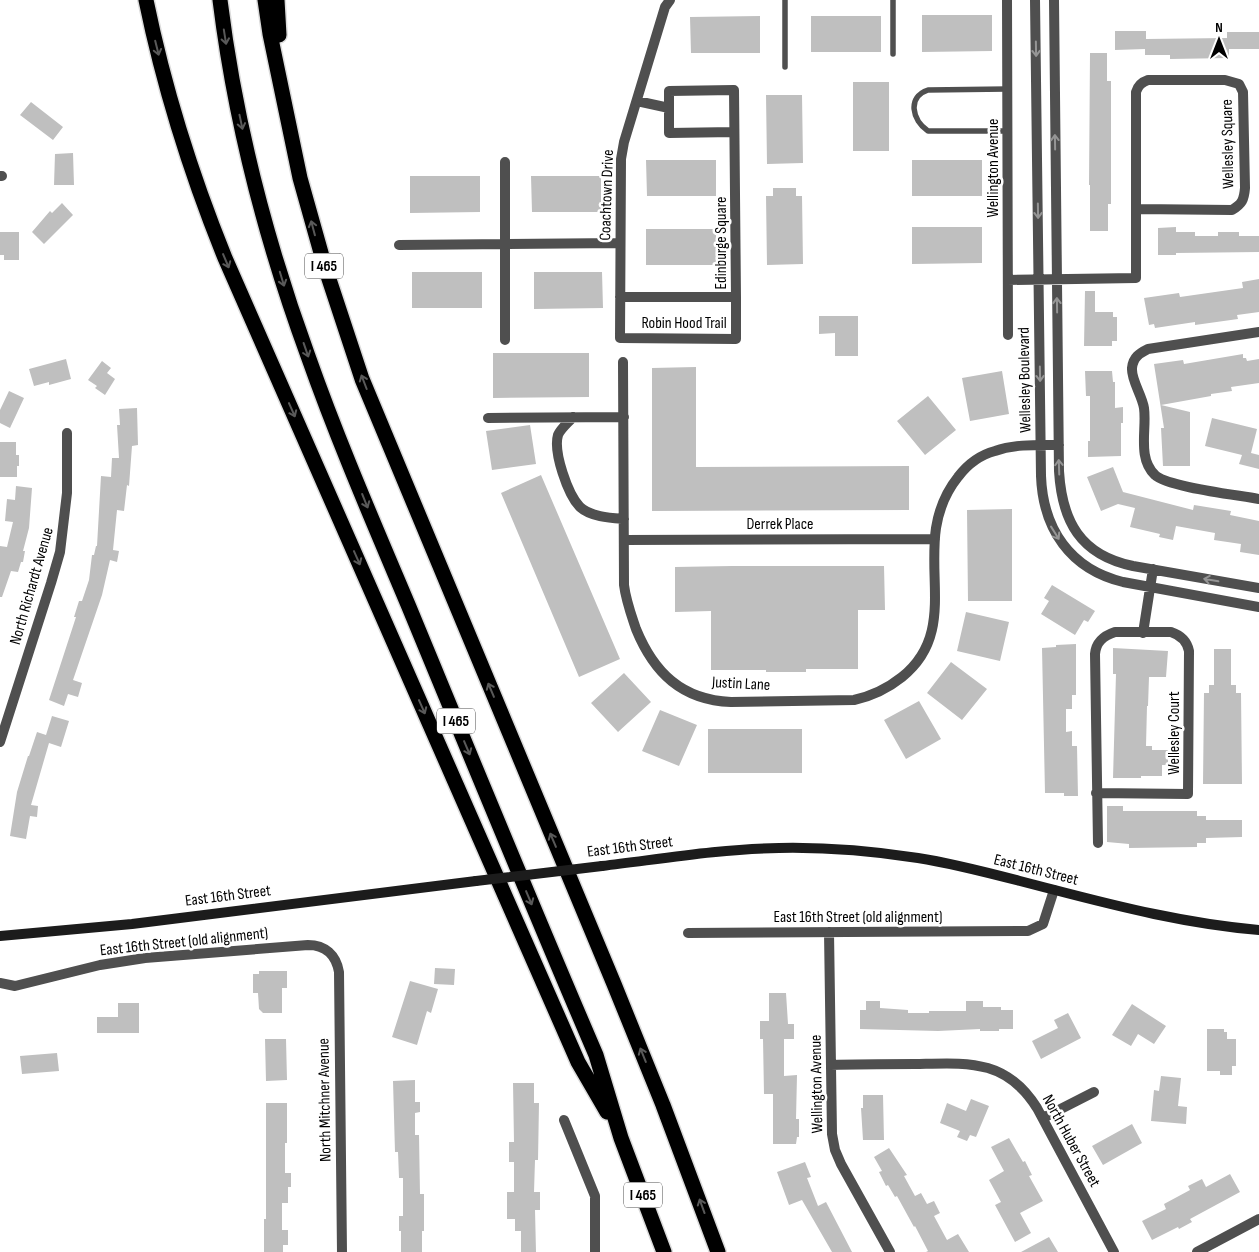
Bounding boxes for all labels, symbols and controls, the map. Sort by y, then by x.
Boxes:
north arrow [1194,15,1244,65]
text: N [1215,19,1223,36]
one-way arrow [220,29,230,45]
one-way arrow [153,39,162,55]
one-way arrow [1031,40,1041,56]
street label: Wellesley Square [1218,99,1238,189]
one-way arrow [236,113,246,129]
street label: Wellington Avenue [984,119,1003,217]
one-way arrow [1050,134,1060,150]
street label: Coachtown Drive [596,149,618,241]
street label: Edinburge Square [712,197,731,289]
one-way arrow [1033,203,1042,219]
one-way arrow [308,220,318,236]
one-way arrow [222,253,232,268]
road number: I 465 [305,254,343,278]
one-way arrow [278,270,288,286]
one-way arrow [1052,297,1062,313]
street label: Robin Hood Trail [641,314,727,333]
street label: Wellesley Boulevard [1015,327,1035,433]
one-way arrow [301,341,311,357]
one-way arrow [1035,365,1044,381]
one-way arrow [358,375,368,390]
one-way arrow [287,402,297,417]
one-way arrow [1054,459,1064,476]
one-way arrow [360,493,370,508]
street label: Derrek Place [747,515,813,534]
street label: North Richardt Avenue [6,525,58,647]
one-way arrow [1051,526,1061,540]
one-way arrow [353,551,362,566]
one-way arrow [1203,574,1219,584]
street label: Justin Lane [710,673,771,695]
one-way arrow [486,683,495,698]
street label: Wellesley Court [1165,691,1184,775]
one-way arrow [418,699,428,714]
road number: I 465 [437,708,475,734]
one-way arrow [463,740,472,755]
street label: East 16th Street [586,832,674,862]
one-way arrow [548,833,558,848]
street label: East 16th Street [992,850,1080,890]
street label: East 16th Street [184,881,272,911]
one-way arrow [525,890,535,905]
street label: East 16th Street (old alignment) [774,908,942,927]
street label: East 16th Street (old alignment) [99,924,269,960]
street label: Wellington Avenue [807,1034,827,1134]
street label: North Mitchner Avenue [314,1038,336,1162]
one-way arrow [637,1048,647,1063]
street label: North Huber Street [1038,1092,1104,1191]
road number: I 465 [624,1182,662,1208]
one-way arrow [697,1199,706,1214]

